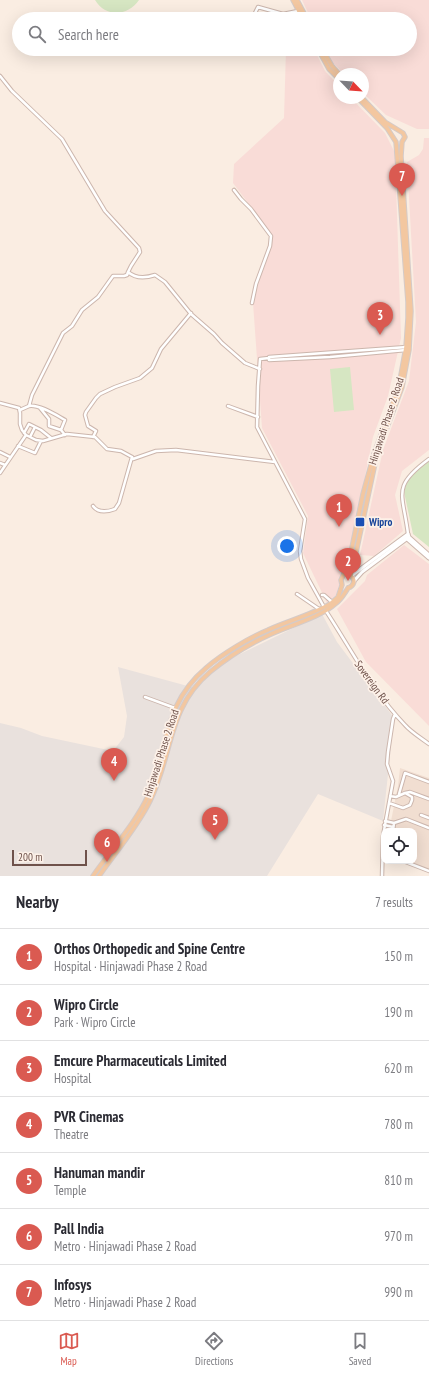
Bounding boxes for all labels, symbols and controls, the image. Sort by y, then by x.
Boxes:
search box [12,12,417,56]
icon: search [26,23,48,45]
text: Search here [58,25,119,44]
north arrow [333,68,369,104]
pin: 7 [389,163,415,196]
pin: 3 [367,302,393,335]
street label: Hinjawadi Phase 2 Road [365,375,407,466]
pin: 1 [326,494,352,527]
place label: Wipro [368,515,393,529]
marker: Wipro [354,516,366,528]
your location [277,536,297,556]
pin: 2 [335,548,361,581]
street label: Sovereign Rd [352,658,393,707]
street label: Hinjawadi Phase 2 Road [140,707,182,798]
pin: 4 [101,748,127,781]
pin: 5 [202,807,228,840]
map controls [381,828,417,864]
button: locate [381,828,417,864]
pin: 6 [94,829,120,862]
scale bar [12,848,87,867]
text: 200 m [18,850,42,864]
text: Nearby [16,891,59,913]
text: 7 results [375,894,413,911]
text: Orthos Orthopedic and Spine Centre [54,939,245,958]
text: 1 [26,948,32,965]
text: 150 m [384,948,413,965]
text: Hospital · Hinjawadi Phase 2 Road [54,958,207,975]
text: Wipro Circle [54,995,119,1014]
text: 2 [26,1004,32,1021]
text: 190 m [384,1004,413,1021]
text: Park · Wipro Circle [54,1014,136,1031]
text: Emcure Pharmaceuticals Limited [54,1051,227,1070]
text: 3 [26,1060,32,1077]
text: 620 m [384,1060,413,1077]
text: Hospital [54,1070,91,1087]
text: PVR Cinemas [54,1107,124,1126]
text: 4 [26,1116,32,1133]
text: 780 m [384,1116,413,1133]
text: Theatre [54,1126,89,1143]
text: Hanuman mandir [54,1163,145,1182]
text: 5 [26,1172,32,1189]
text: 810 m [384,1172,413,1189]
text: Temple [54,1182,86,1199]
text: Pall India [54,1219,104,1238]
text: 6 [26,1228,32,1245]
text: 970 m [384,1228,413,1245]
text: Metro · Hinjawadi Phase 2 Road [54,1238,196,1255]
text: Infosys [54,1275,92,1294]
text: 7 [26,1284,32,1301]
text: 990 m [384,1284,413,1301]
text: Metro · Hinjawadi Phase 2 Road [54,1294,196,1311]
tab: Map [58,1330,80,1368]
tab: Directions [195,1330,233,1368]
tab: Saved [349,1330,371,1368]

